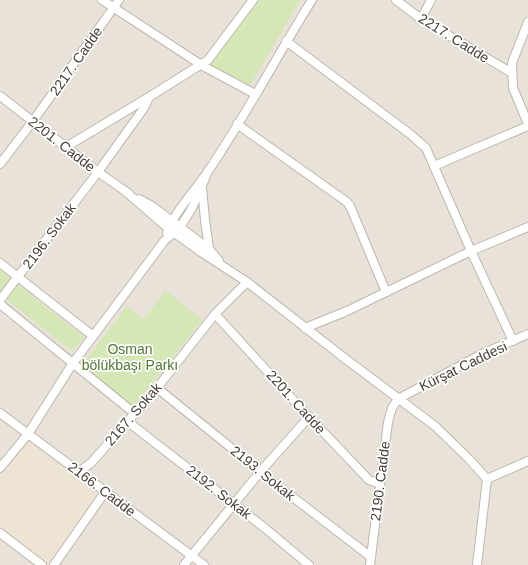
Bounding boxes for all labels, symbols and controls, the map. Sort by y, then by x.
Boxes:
street label: 2217. Cadde [416,10,492,66]
street label: 2217. Cadde [46,23,106,98]
street label: 2201. Cadde [25,113,99,175]
street label: 2196. Sokak [19,199,79,272]
street label: Kürşat Caddesi [416,338,510,394]
park label: Osman bölükbaşı Parkı [82,341,178,373]
street label: 2201. Cadde [263,367,329,437]
street label: 2167. Sokak [101,379,165,449]
street label: 2190. Cadde [367,440,393,522]
street label: 2193. Sokak [228,442,299,504]
street label: 2166. Cadde [65,458,139,520]
street label: 2192. Sokak [183,462,255,523]

